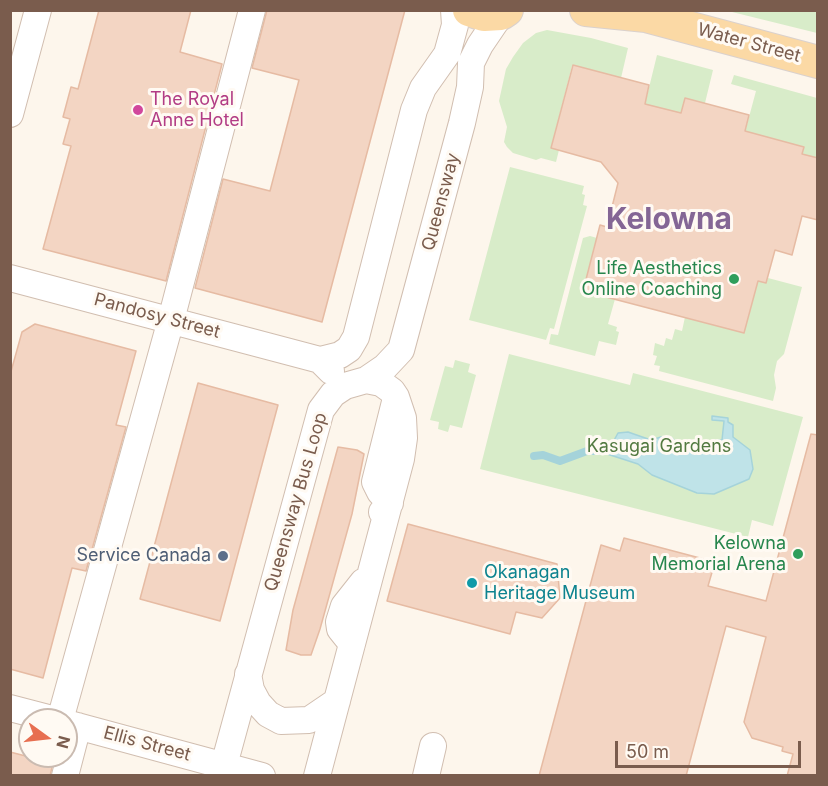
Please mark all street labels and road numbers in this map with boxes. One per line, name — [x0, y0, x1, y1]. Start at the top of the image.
street label: Water Street — [695, 19, 803, 67]
street label: Queensway — [418, 151, 464, 253]
street label: Pandosy Street — [92, 289, 222, 343]
street label: Queensway Bus Loop — [260, 410, 332, 594]
street label: Ellis Street — [101, 722, 193, 766]

